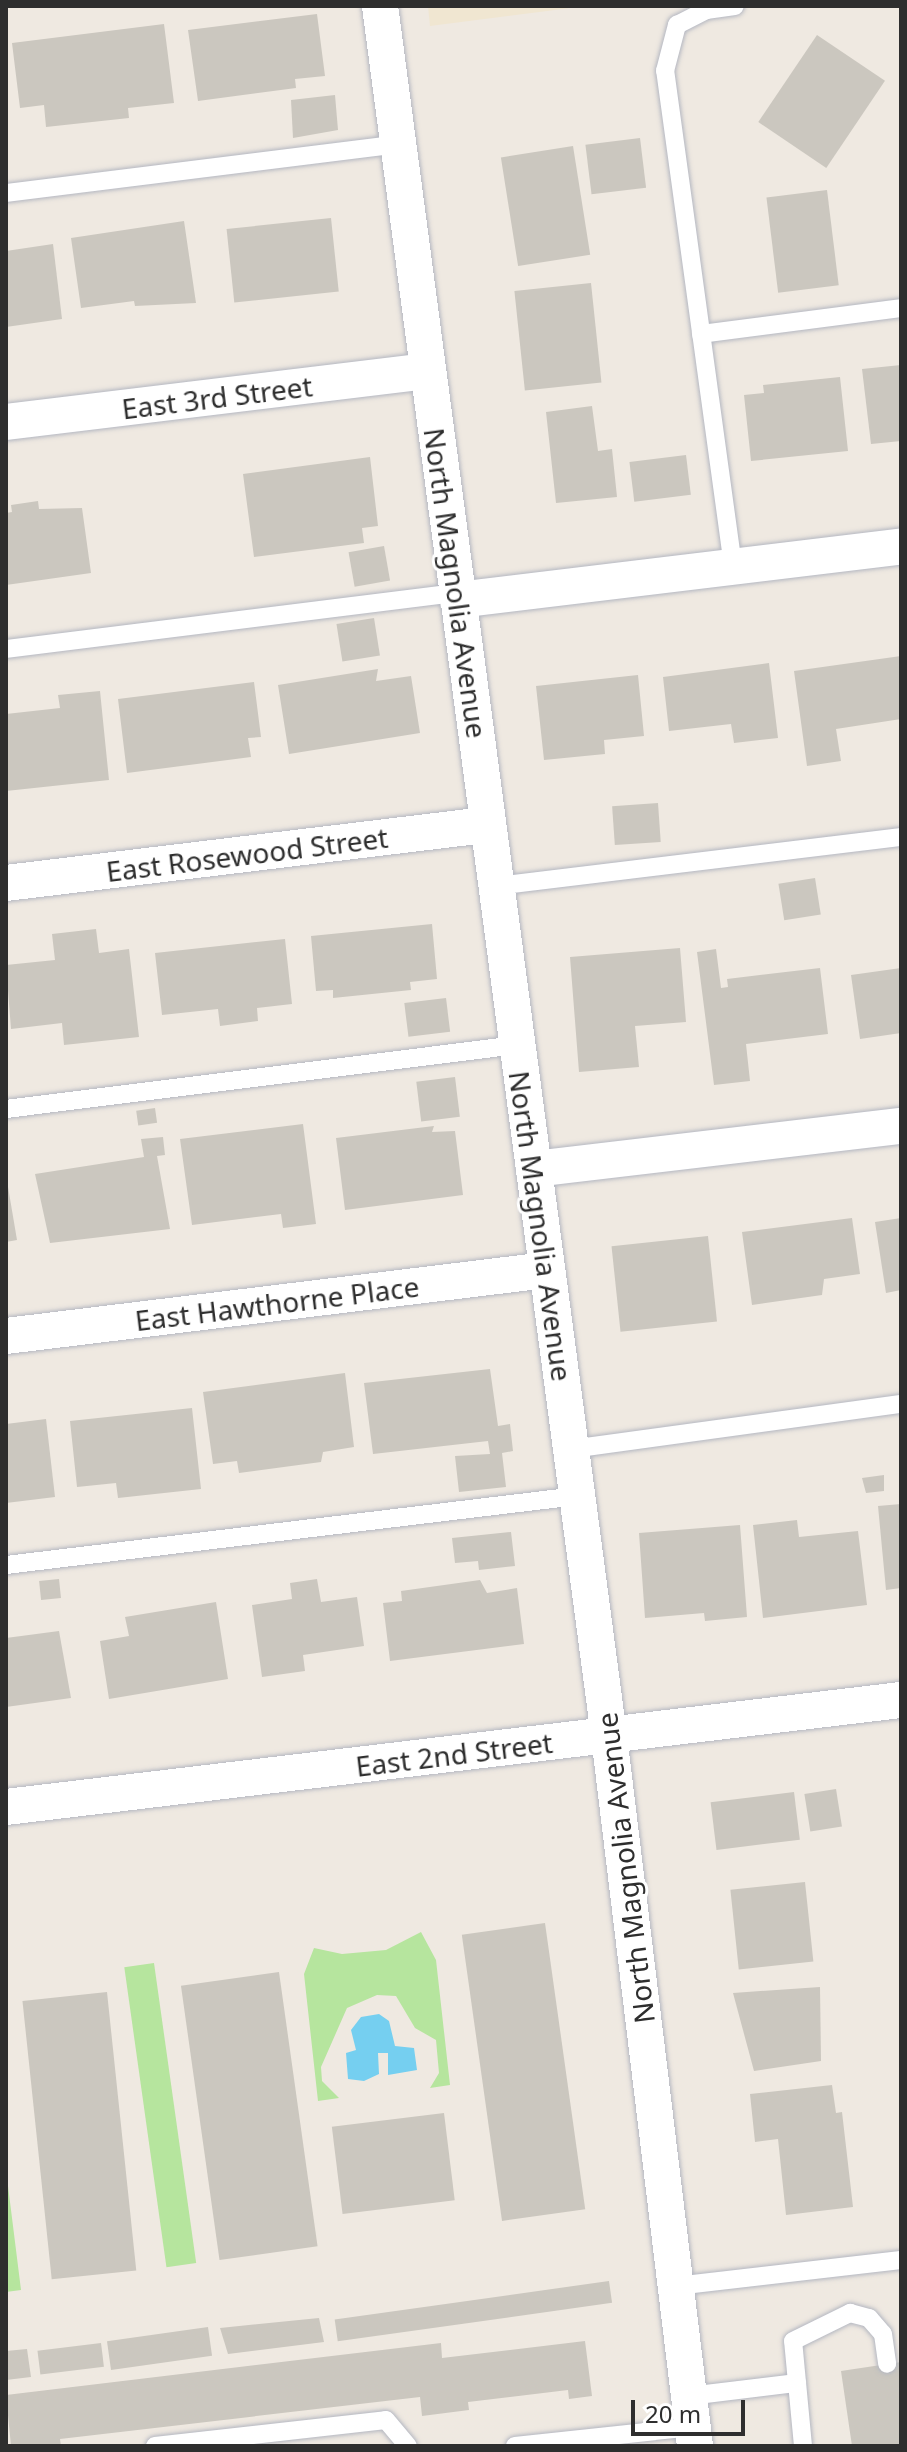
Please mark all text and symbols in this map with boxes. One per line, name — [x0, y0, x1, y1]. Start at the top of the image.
street label: East 3rd Street — [120, 369, 314, 425]
street label: North Magnolia Avenue — [418, 426, 494, 740]
street label: East Rosewood Street — [104, 820, 390, 888]
street label: North Magnolia Avenue — [503, 1069, 579, 1383]
street label: East Hawthorne Place — [133, 1269, 421, 1337]
street label: North Magnolia Avenue — [589, 1711, 661, 2025]
street label: East 2nd Street — [354, 1725, 554, 1783]
scale bar — [635, 2384, 749, 2434]
text: 20 m — [645, 2397, 701, 2430]

